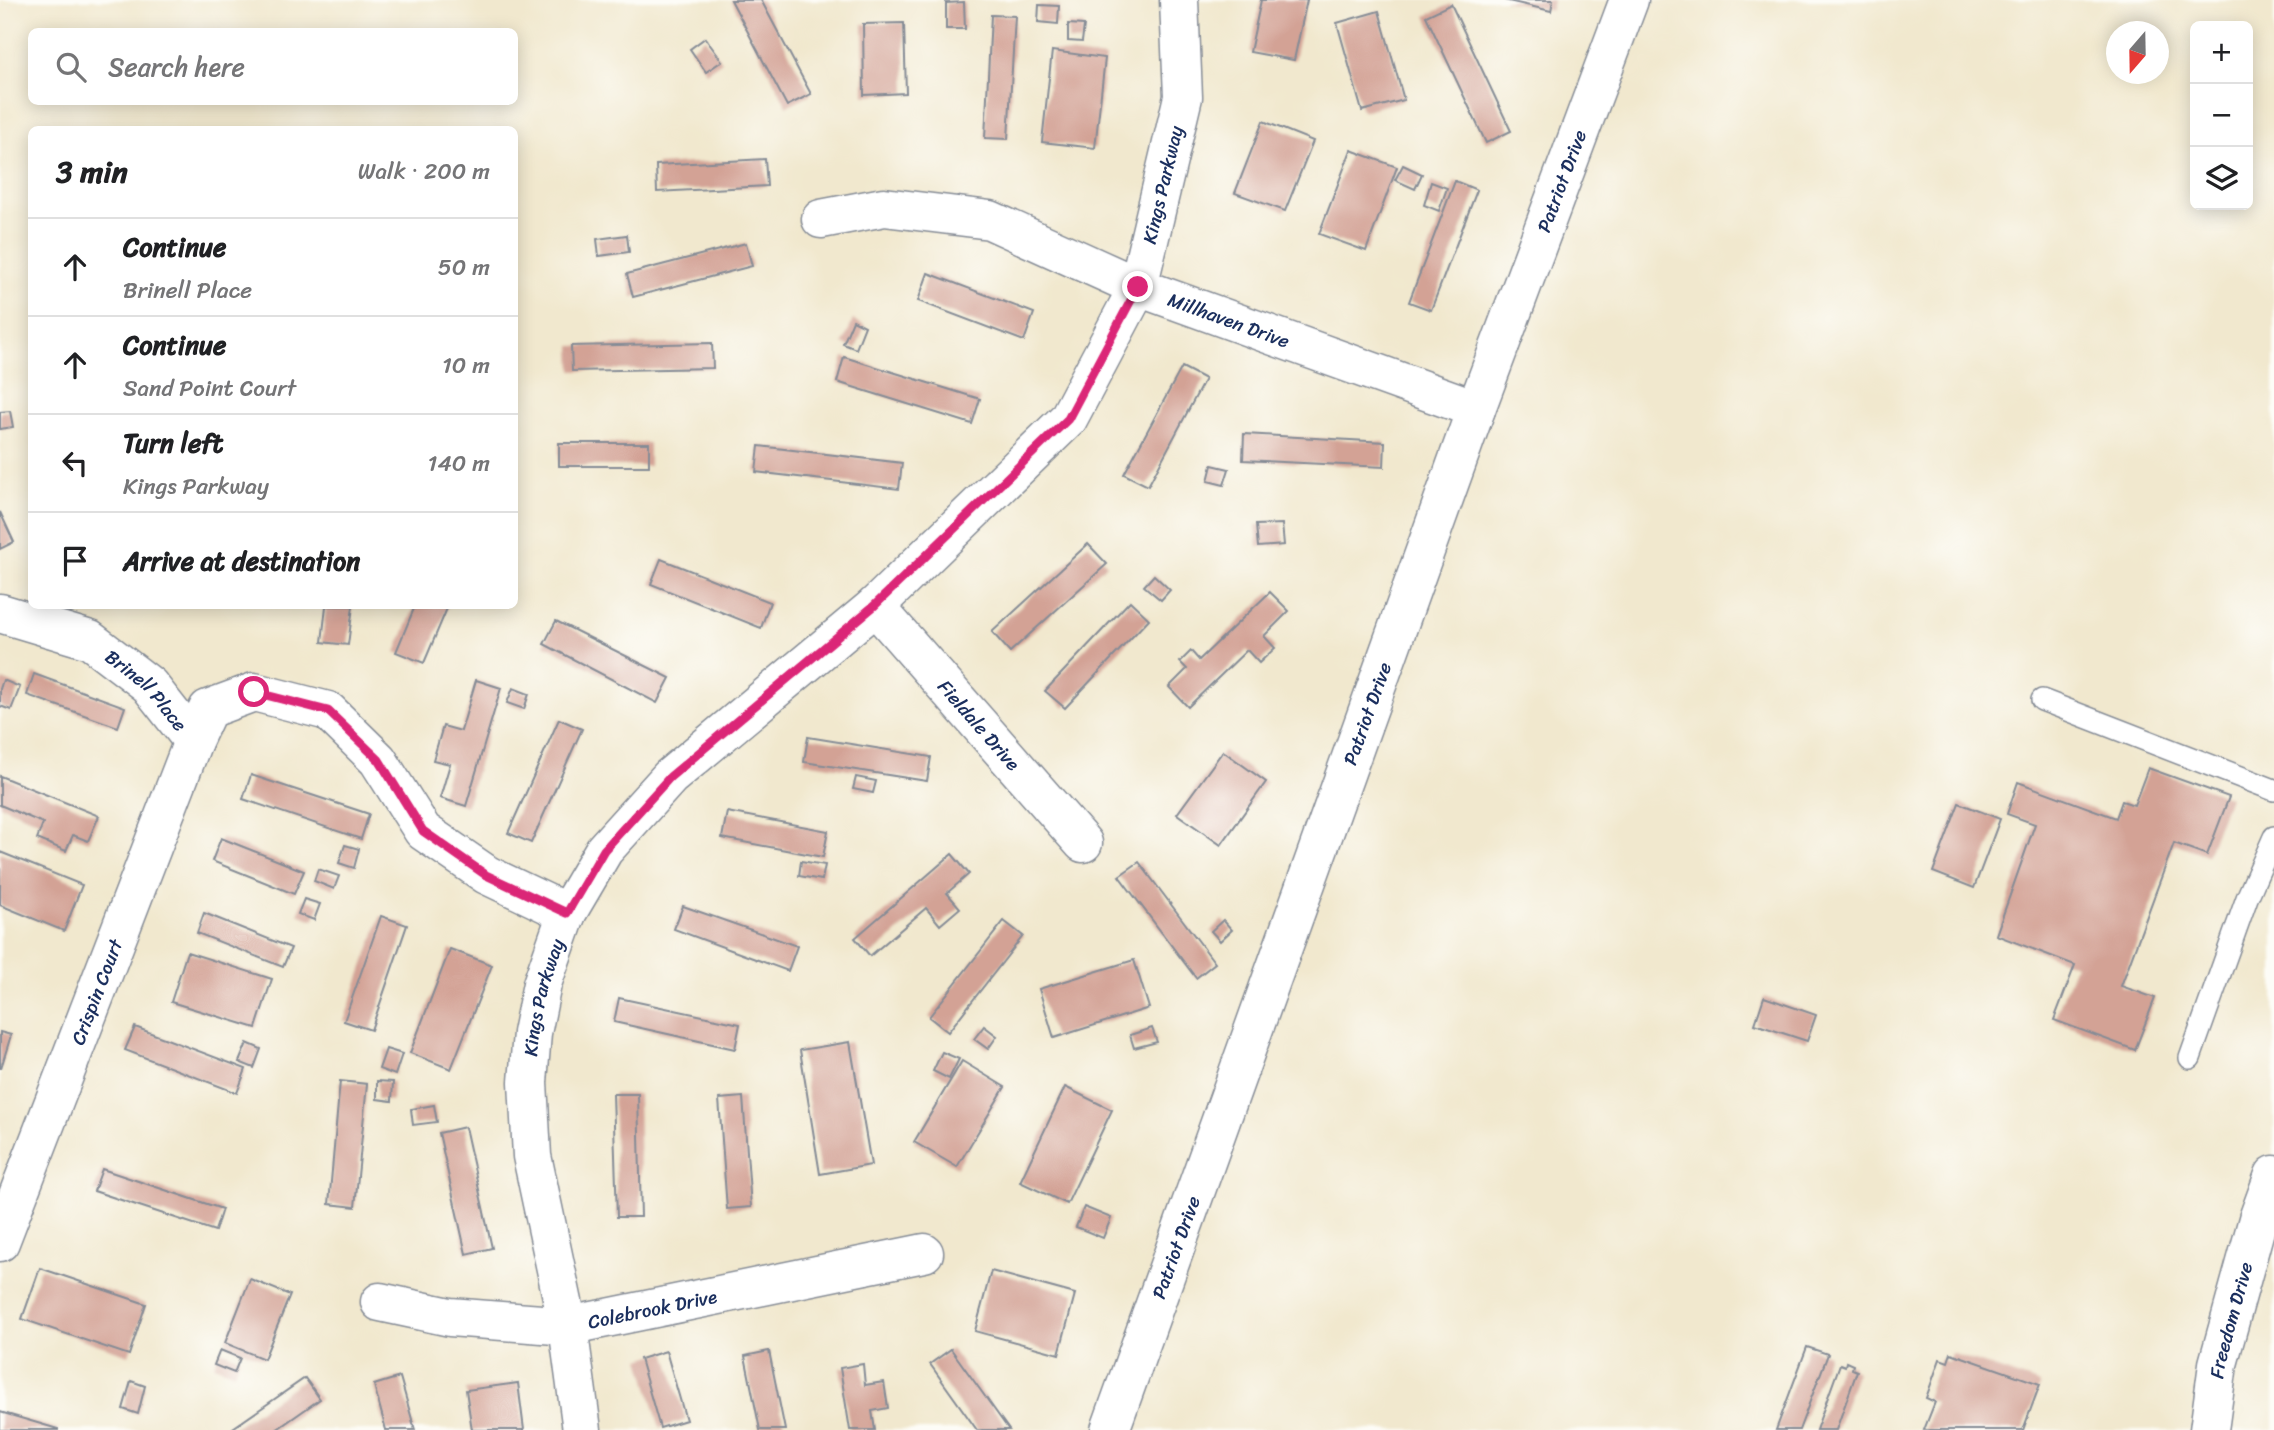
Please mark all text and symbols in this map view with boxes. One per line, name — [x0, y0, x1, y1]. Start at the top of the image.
north arrow — [2106, 21, 2169, 84]
map controls — [2190, 21, 2253, 210]
button: + — [2190, 21, 2253, 84]
search box — [28, 28, 518, 105]
text: Search here — [108, 44, 245, 90]
icon: search — [52, 48, 90, 86]
button: − — [2190, 84, 2253, 147]
street label: Kings Parkway — [1133, 122, 1193, 247]
street label: Patriot Drive — [1527, 125, 1596, 237]
text: 3 min — [56, 145, 128, 199]
button: layers — [2190, 147, 2253, 210]
text: Walk · 200 m — [358, 151, 490, 192]
text: Continue — [123, 224, 226, 270]
text: 50 m — [438, 247, 490, 288]
icon: ahead — [56, 248, 94, 286]
text: Brinell Place — [123, 270, 252, 311]
route end — [1122, 271, 1153, 302]
street label: Millhaven Drive — [1163, 283, 1294, 357]
text: Continue — [123, 322, 226, 368]
text: 10 m — [442, 345, 490, 386]
icon: ahead — [56, 346, 94, 384]
text: Sand Point Court — [123, 368, 296, 409]
text: Turn left — [123, 420, 223, 466]
text: 140 m — [428, 443, 490, 484]
icon: left — [56, 444, 94, 482]
text: Kings Parkway — [123, 466, 269, 507]
text: Arrive at destination — [123, 538, 360, 584]
icon: arrive — [56, 542, 94, 580]
street label: Brinell Place — [98, 641, 196, 739]
street label: Patriot Drive — [1334, 657, 1401, 770]
street label: Fieldale Drive — [929, 672, 1029, 778]
route start — [238, 676, 269, 707]
street label: Crispin Court — [61, 933, 133, 1050]
street label: Kings Parkway — [514, 934, 574, 1058]
street label: Patriot Drive — [1142, 1191, 1210, 1304]
street label: Freedom Drive — [2200, 1258, 2262, 1381]
street label: Colebrook Drive — [585, 1280, 720, 1339]

